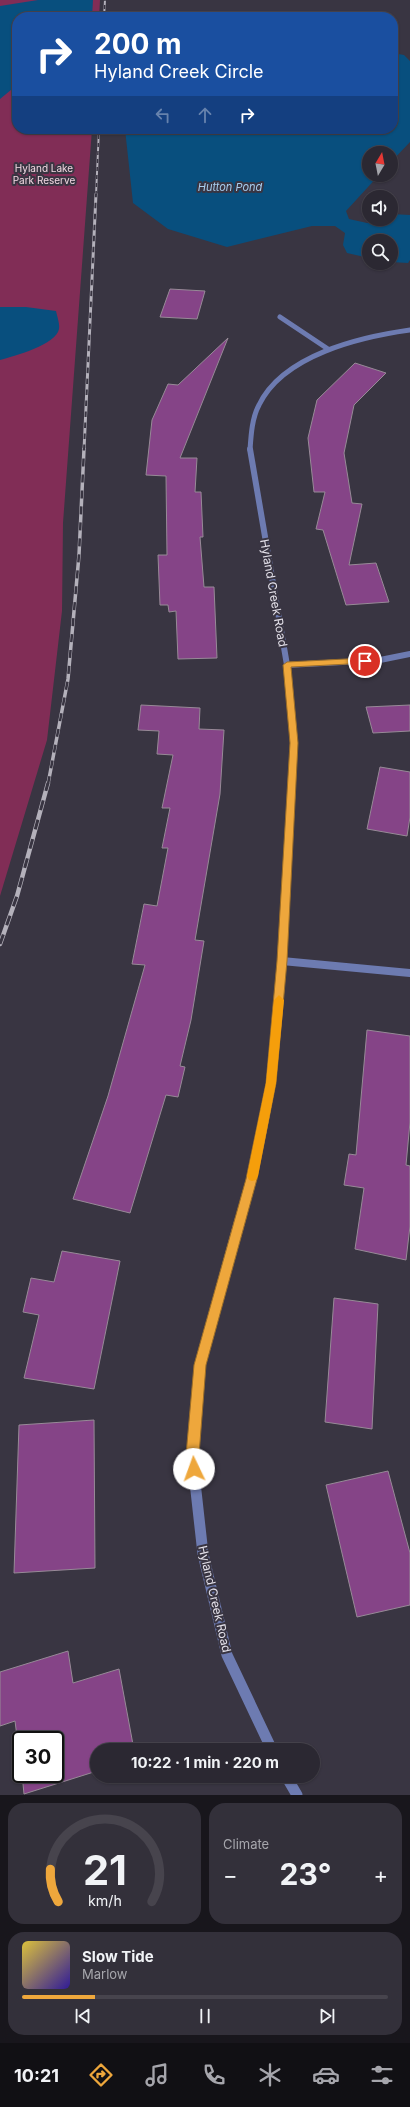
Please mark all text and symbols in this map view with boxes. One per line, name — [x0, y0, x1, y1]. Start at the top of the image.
text: 200 m — [94, 27, 182, 61]
icon: right — [28, 28, 80, 80]
text: Hyland Creek Circle — [94, 61, 264, 82]
icon: left — [152, 104, 174, 126]
icon: ahead — [194, 104, 216, 126]
icon: right — [236, 104, 258, 126]
north arrow — [362, 146, 398, 182]
map controls — [362, 146, 398, 270]
park label: Hyland Lake Park Reserve — [13, 162, 75, 186]
water label: Hutton Pond — [198, 180, 263, 194]
button: sound — [362, 190, 398, 226]
button: search — [362, 234, 398, 270]
street label: Hyland Creek Road — [257, 538, 291, 648]
pin — [348, 644, 382, 678]
icon: arrive — [354, 650, 376, 672]
position arrow — [173, 1448, 215, 1490]
street label: Hyland Creek Road — [195, 1544, 235, 1654]
speed limit sign: 30 — [12, 1731, 64, 1783]
text: 10:22 · 1 min · 220 m — [131, 1753, 279, 1772]
text: Climate — [223, 1836, 269, 1852]
text: 21 — [82, 1844, 127, 1894]
text: 23° — [280, 1856, 331, 1892]
text: − — [223, 1862, 238, 1888]
text: + — [373, 1862, 388, 1888]
text: km/h — [88, 1891, 121, 1908]
text: Slow Tide — [82, 1947, 154, 1966]
text: Marlow — [82, 1966, 128, 1982]
icon: previous — [72, 2005, 94, 2027]
icon: pause — [194, 2005, 216, 2027]
icon: next — [316, 2005, 338, 2027]
icon: directions — [87, 2061, 115, 2089]
icon: music — [143, 2061, 171, 2089]
icon: phone — [200, 2061, 228, 2089]
icon: climate — [256, 2061, 284, 2089]
icon: car — [312, 2061, 340, 2089]
icon: filters — [368, 2061, 396, 2089]
text: 10:21 — [14, 2065, 59, 2086]

